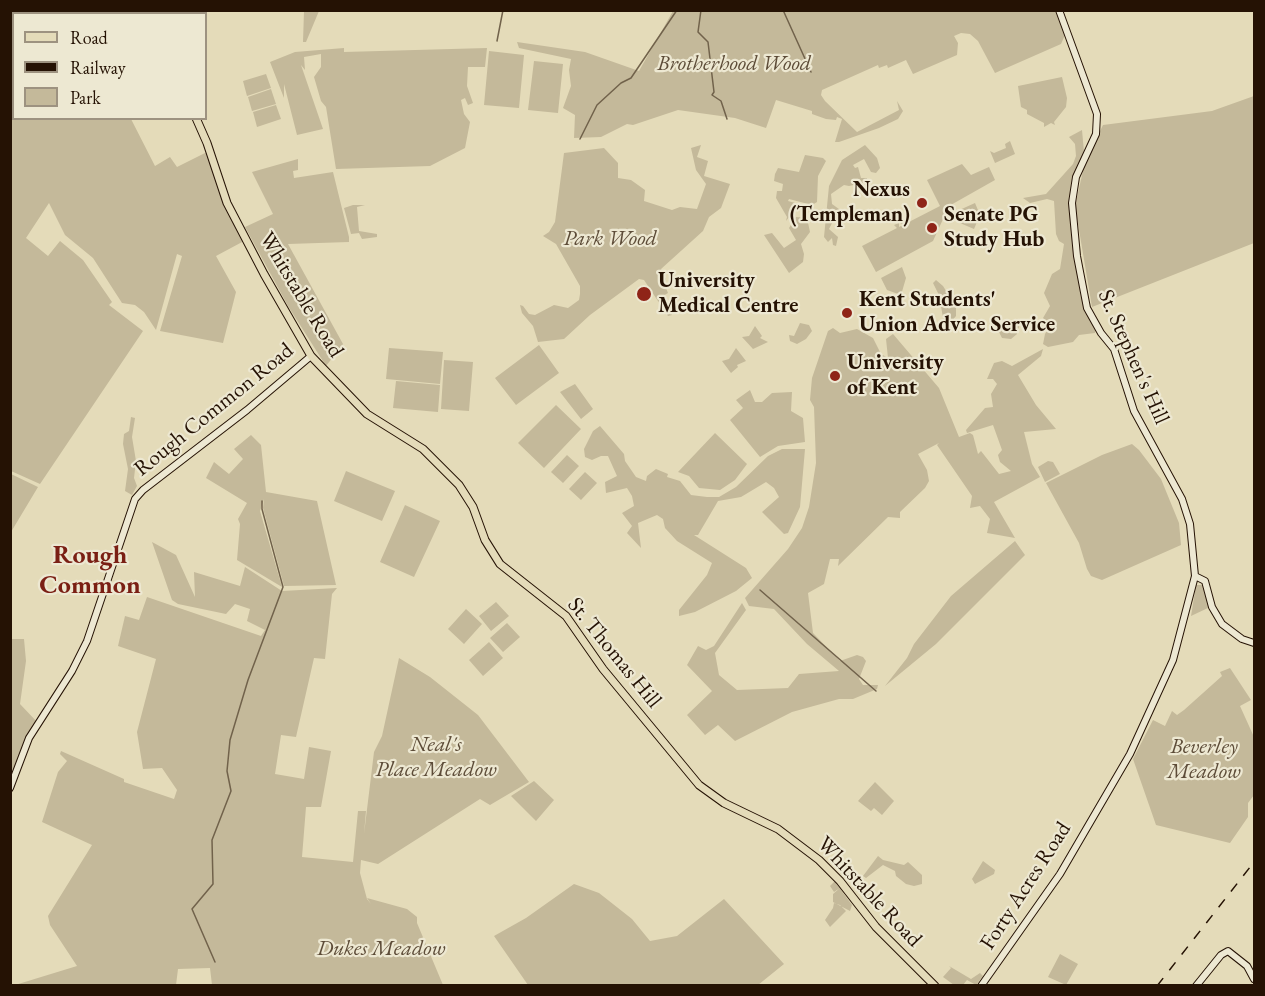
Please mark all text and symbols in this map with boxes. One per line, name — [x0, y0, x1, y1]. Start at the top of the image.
legend — [12, 12, 207, 120]
text: Road — [70, 26, 108, 49]
park label: Brotherhood Wood — [657, 51, 811, 77]
text: Railway — [70, 56, 126, 79]
text: Park — [70, 86, 101, 109]
place label: Nexus (Templeman) — [790, 177, 910, 228]
marker: Nexus (Templeman) — [915, 196, 929, 210]
place label: Senate PG Study Hub — [944, 202, 1044, 254]
marker: Senate PG Study Hub — [925, 221, 939, 235]
park label: Park Wood — [563, 226, 657, 252]
street label: Whitstable Road — [253, 227, 349, 363]
place label: University Medical Centre — [658, 268, 798, 320]
marker: University Medical Centre — [635, 285, 653, 303]
street label: St. Stephen's Hill — [1092, 286, 1174, 428]
place label: Kent Students' Union Advice Service — [859, 287, 1055, 338]
marker: Kent Students' Union Advice Service — [840, 306, 854, 320]
street label: Rough Common Road — [129, 338, 299, 482]
place label: University of Kent — [847, 350, 944, 402]
marker: University of Kent — [828, 369, 842, 383]
district label: Rough Common — [39, 540, 141, 602]
street label: St. Thomas Hill — [561, 592, 667, 714]
park label: Neal's Place Meadow — [375, 732, 497, 784]
park label: Beverley Meadow — [1167, 734, 1241, 786]
street label: Forty Acres Road — [975, 817, 1077, 955]
street label: Whitstable Road — [811, 831, 927, 953]
park label: Dukes Meadow — [317, 936, 445, 962]

